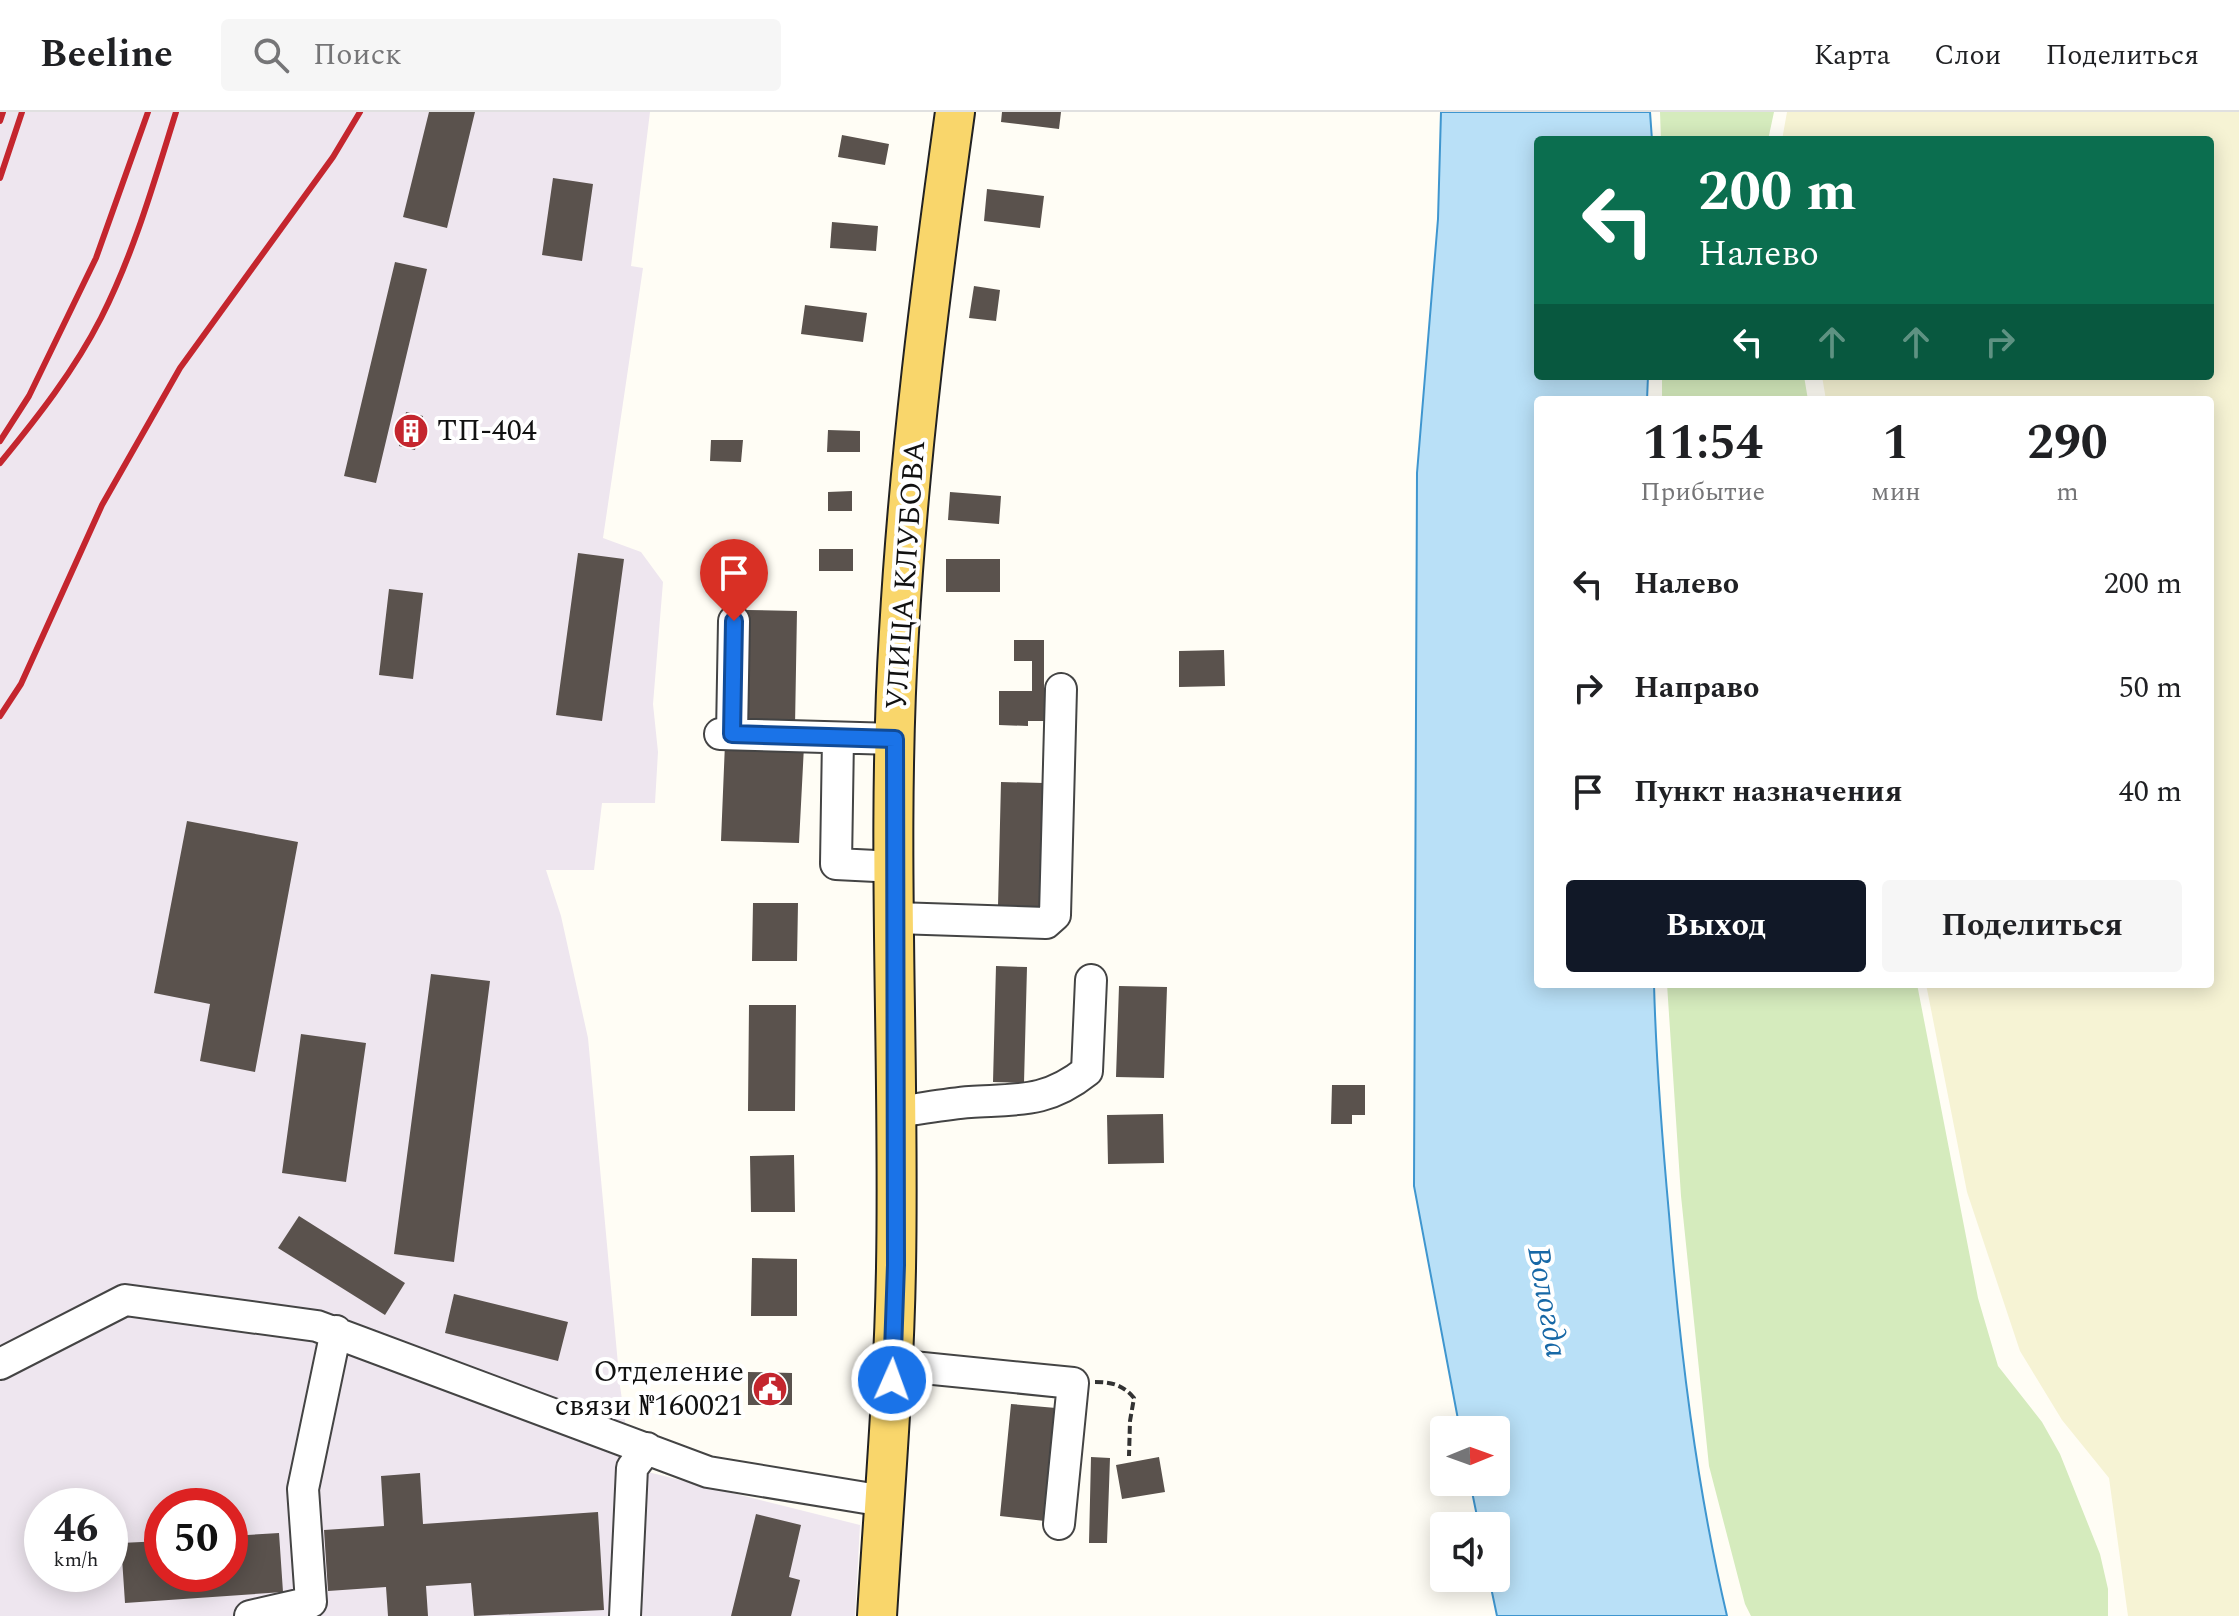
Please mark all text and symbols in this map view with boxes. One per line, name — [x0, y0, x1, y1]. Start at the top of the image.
search box — [221, 19, 781, 91]
text: Beeline — [40, 26, 173, 84]
text: Поиск — [313, 32, 402, 78]
icon: search — [249, 33, 293, 77]
text: Карта — [1814, 34, 1890, 77]
text: Слои — [1934, 34, 2001, 77]
text: Поделиться — [2045, 34, 2199, 77]
text: 200 m — [1698, 150, 1857, 235]
icon: left — [1566, 168, 1670, 272]
text: Налево — [1698, 227, 1819, 282]
icon: left — [1726, 320, 1770, 364]
icon: ahead — [1810, 320, 1854, 364]
icon: ahead — [1894, 320, 1938, 364]
icon: right — [1978, 320, 2022, 364]
text: 11:54 — [1642, 407, 1763, 480]
text: 1 — [1883, 407, 1910, 480]
text: 290 — [2027, 407, 2108, 480]
place label: ТП-404 — [437, 408, 537, 454]
building icon: ТП-404 — [392, 412, 430, 450]
street label: УЛИЦА КЛУБОВА — [874, 438, 938, 712]
text: Прибытие — [1640, 472, 1765, 512]
text: мин — [1871, 472, 1921, 512]
text: m — [2056, 472, 2079, 512]
pin — [700, 539, 768, 621]
icon: arrive — [712, 551, 756, 595]
text: Налево — [1634, 561, 1739, 607]
text: 200 m — [2104, 561, 2182, 607]
icon: left — [1566, 562, 1610, 606]
text: Направо — [1634, 665, 1759, 711]
text: 50 m — [2119, 665, 2182, 711]
icon: right — [1566, 666, 1610, 710]
text: Пункт назначения — [1634, 769, 1902, 815]
text: 40 m — [2119, 769, 2182, 815]
icon: arrive — [1566, 770, 1610, 814]
button: Выход — [1566, 880, 1866, 972]
button: Поделиться — [1882, 880, 2182, 972]
water label: Вологда — [1513, 1242, 1581, 1362]
position arrow — [850, 1338, 934, 1422]
place label: Отделение связи №160021 — [555, 1349, 744, 1429]
public building icon: Отделение связи №160021 — [751, 1370, 789, 1408]
north arrow — [1430, 1416, 1510, 1496]
map controls — [1430, 1416, 1510, 1592]
speed limit sign: 50 — [144, 1488, 248, 1592]
text: 46 — [54, 1499, 98, 1560]
button: sound — [1430, 1512, 1510, 1592]
text: km/h — [54, 1545, 99, 1575]

